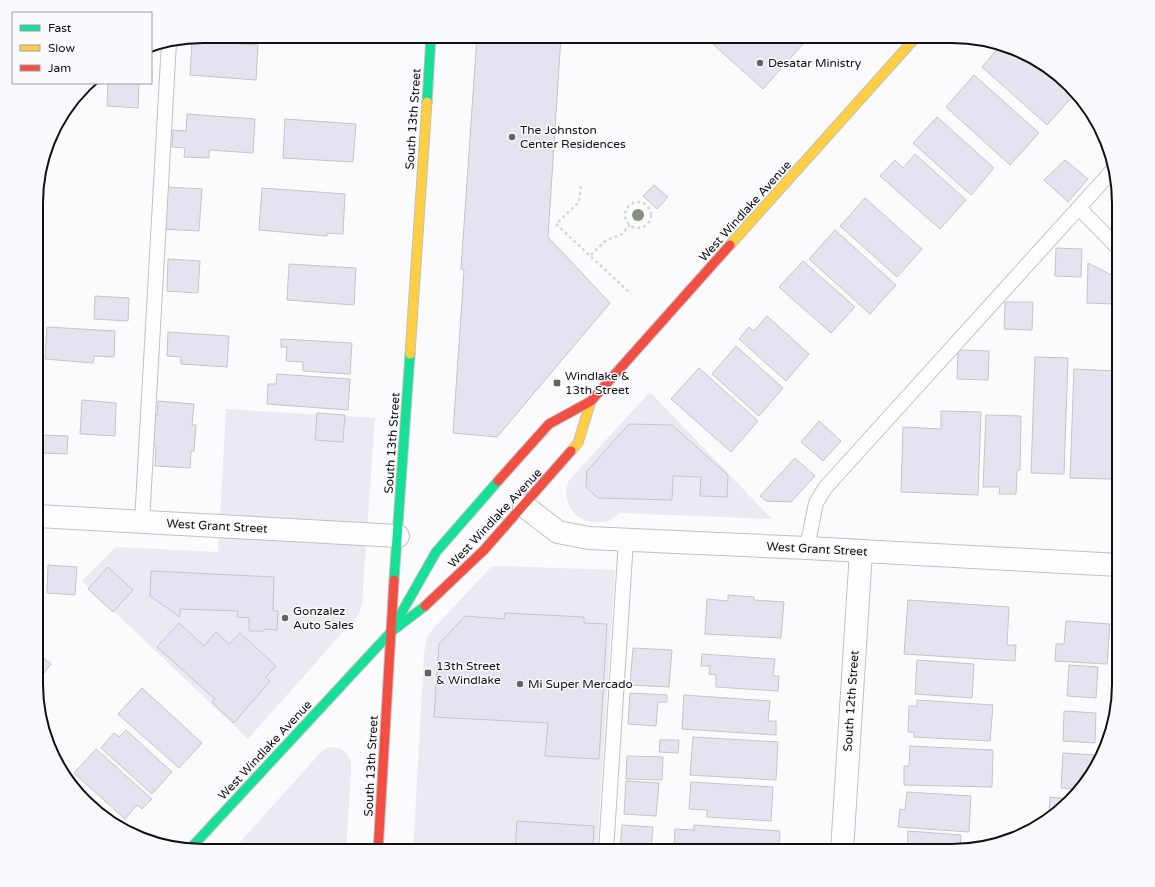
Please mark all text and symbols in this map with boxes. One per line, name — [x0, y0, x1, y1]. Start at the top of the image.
legend — [12, 12, 152, 84]
text: Fast — [48, 21, 72, 35]
text: Slow — [48, 41, 75, 55]
place label: Desatar Ministry — [768, 56, 862, 70]
marker: Desatar Ministry — [755, 58, 765, 68]
text: Jam — [48, 61, 71, 75]
street label: South 13th Street — [402, 68, 424, 170]
place label: The Johnston Center Residences — [520, 123, 626, 151]
marker: The Johnston Center Residences — [507, 132, 517, 142]
street label: West Windlake Avenue — [696, 158, 794, 264]
place label: Windlake & 13th Street — [565, 369, 630, 397]
marker: Windlake & 13th Street — [552, 378, 562, 388]
street label: South 13th Street — [381, 392, 403, 494]
street label: West Windlake Avenue — [445, 465, 545, 571]
street label: West Grant Street — [166, 516, 268, 536]
street label: West Grant Street — [766, 539, 868, 559]
place label: Gonzalez Auto Sales — [293, 604, 354, 632]
marker: Gonzalez Auto Sales — [280, 613, 290, 623]
street label: South 12th Street — [840, 650, 862, 752]
place label: 13th Street & Windlake — [436, 659, 501, 687]
marker: 13th Street & Windlake — [423, 668, 433, 678]
place label: Mi Super Mercado — [528, 677, 633, 691]
marker: Mi Super Mercado — [515, 679, 525, 689]
street label: West Windlake Avenue — [215, 697, 315, 803]
street label: South 13th Street — [361, 715, 381, 817]

